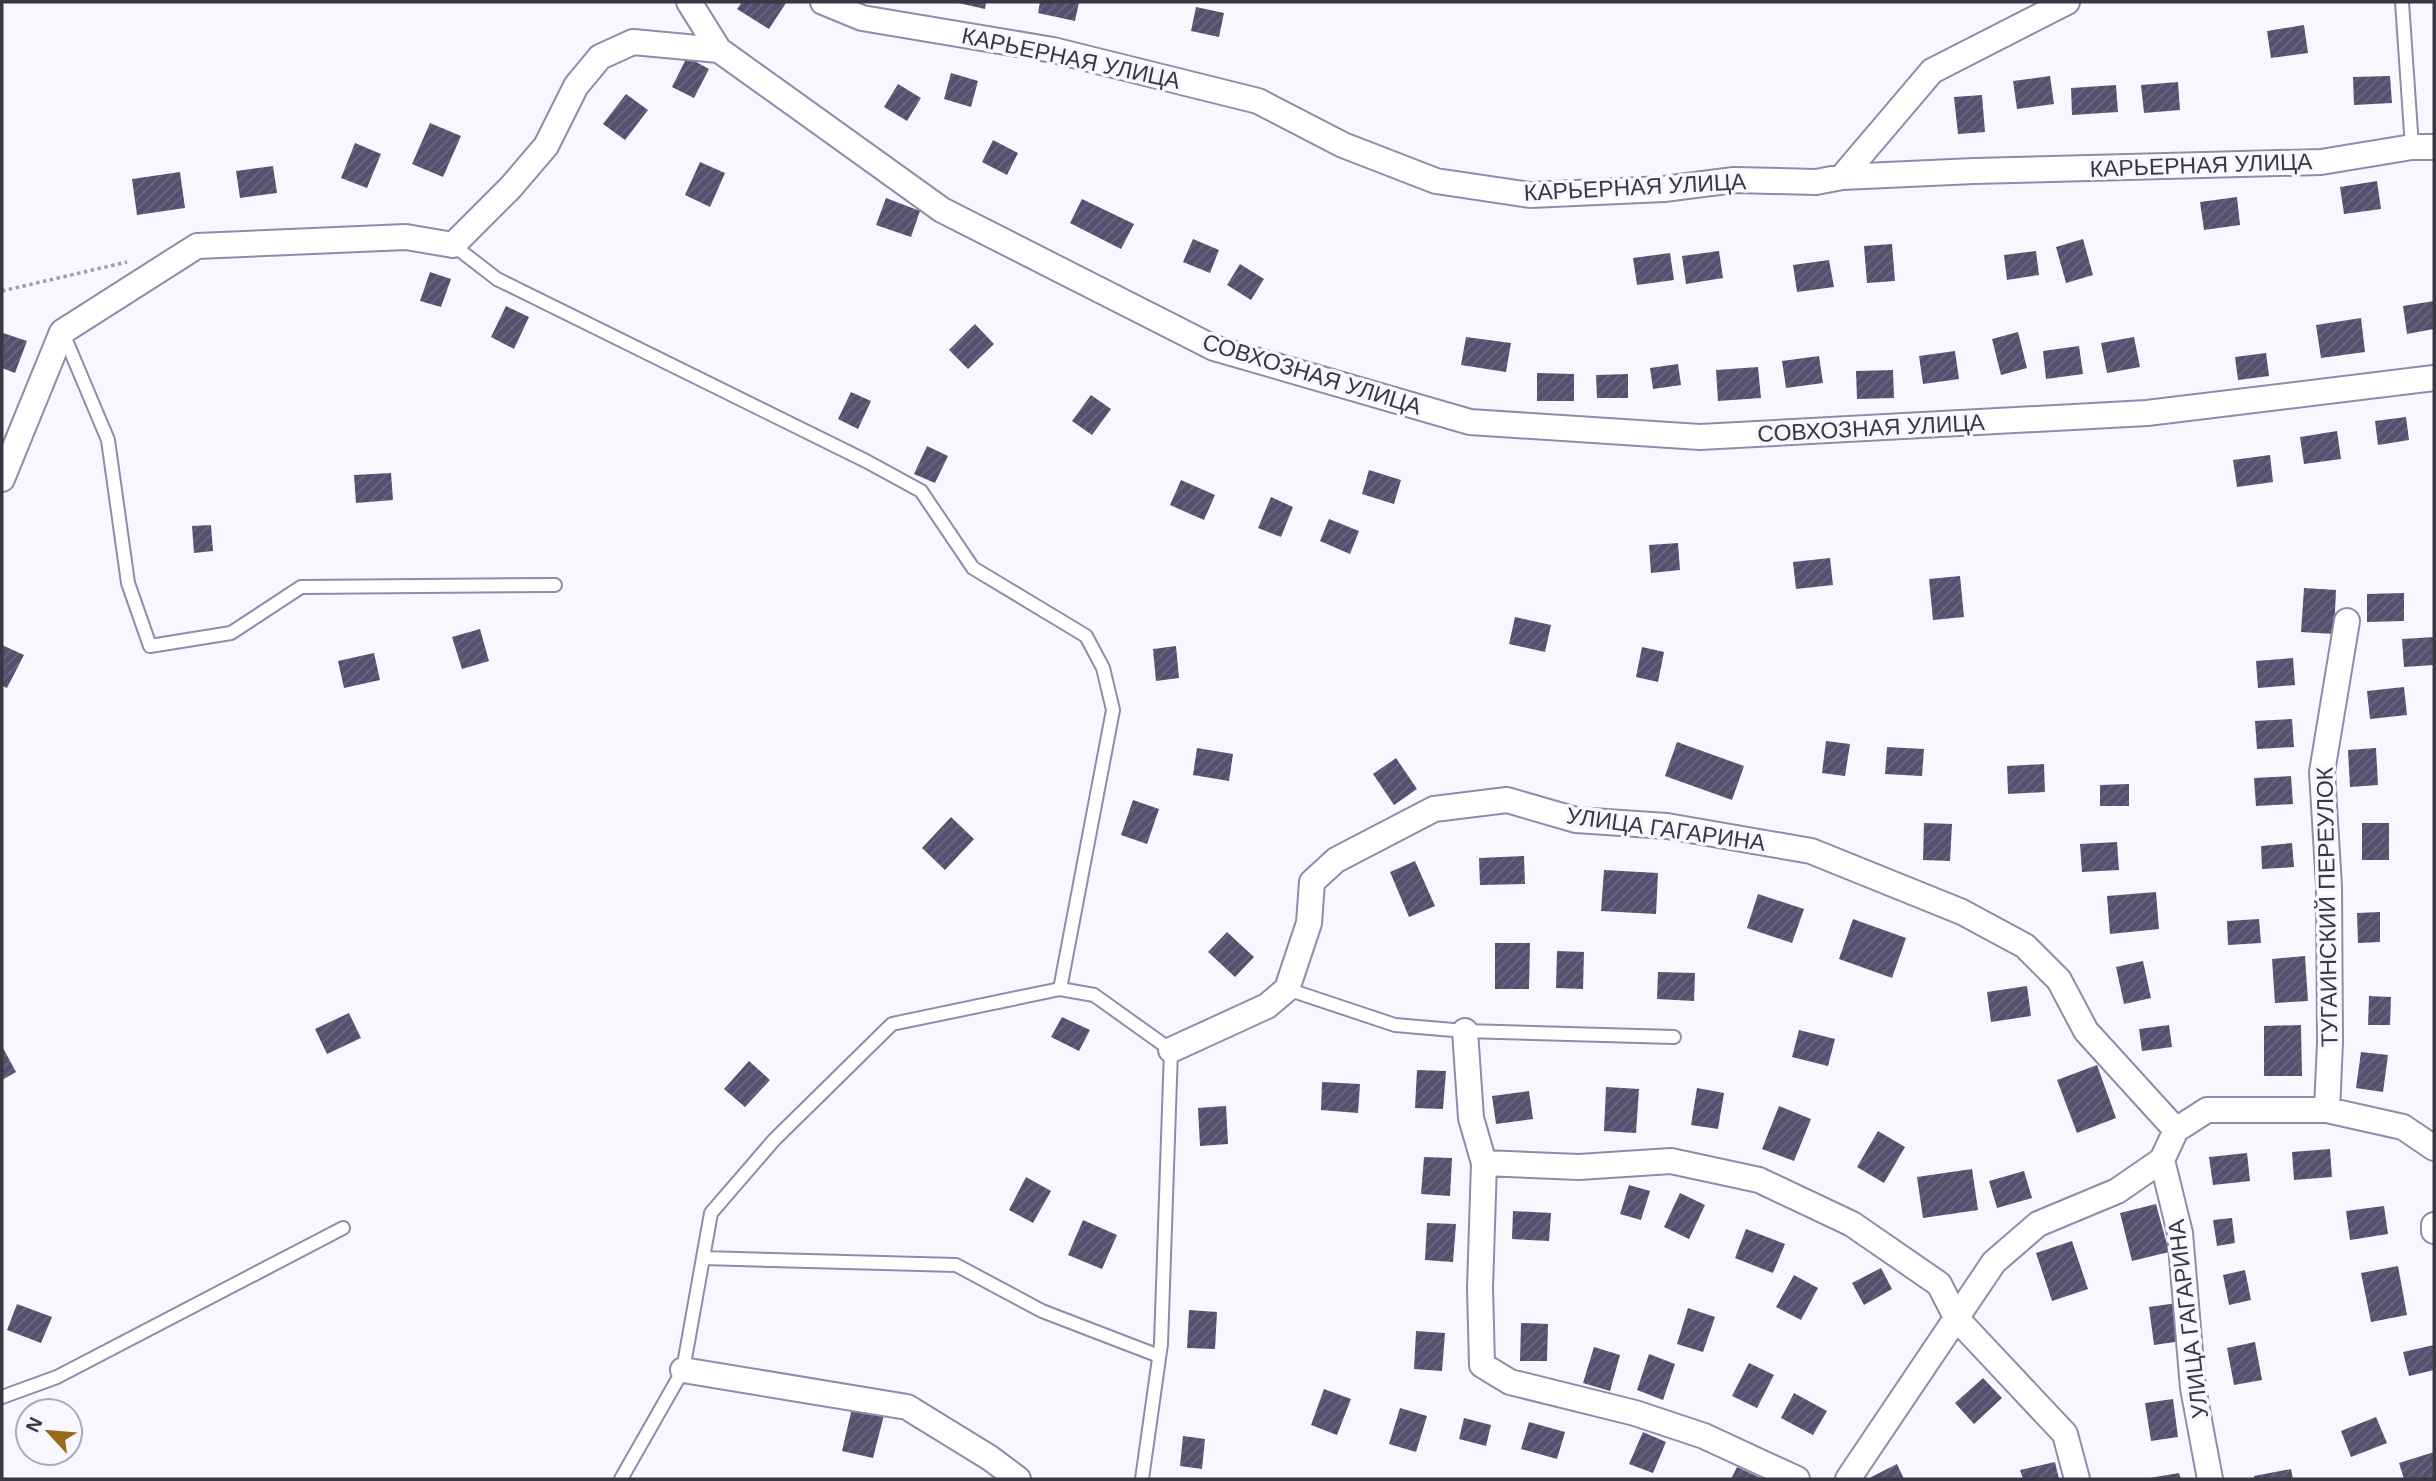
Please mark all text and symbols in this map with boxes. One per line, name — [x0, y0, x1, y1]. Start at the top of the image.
street label: КАРЬЕРНАЯ УЛИЦА — [959, 22, 1183, 94]
street label: КАРЬЕРНАЯ УЛИЦА — [2089, 148, 2313, 182]
street label: КАРЬЕРНАЯ УЛИЦА — [1523, 168, 1747, 206]
street label: СОВХОЗНАЯ УЛИЦА — [1199, 328, 1425, 420]
street label: СОВХОЗНАЯ УЛИЦА — [1757, 409, 1986, 447]
street label: ТУГАИНСКИЙ ПЕРЕУЛОК — [2311, 766, 2342, 1047]
street label: УЛИЦА ГАГАРИНА — [1565, 802, 1768, 856]
street label: УЛИЦА ГАГАРИНА — [2163, 1217, 2213, 1420]
north arrow — [14, 1397, 84, 1467]
text: N — [22, 1414, 47, 1436]

